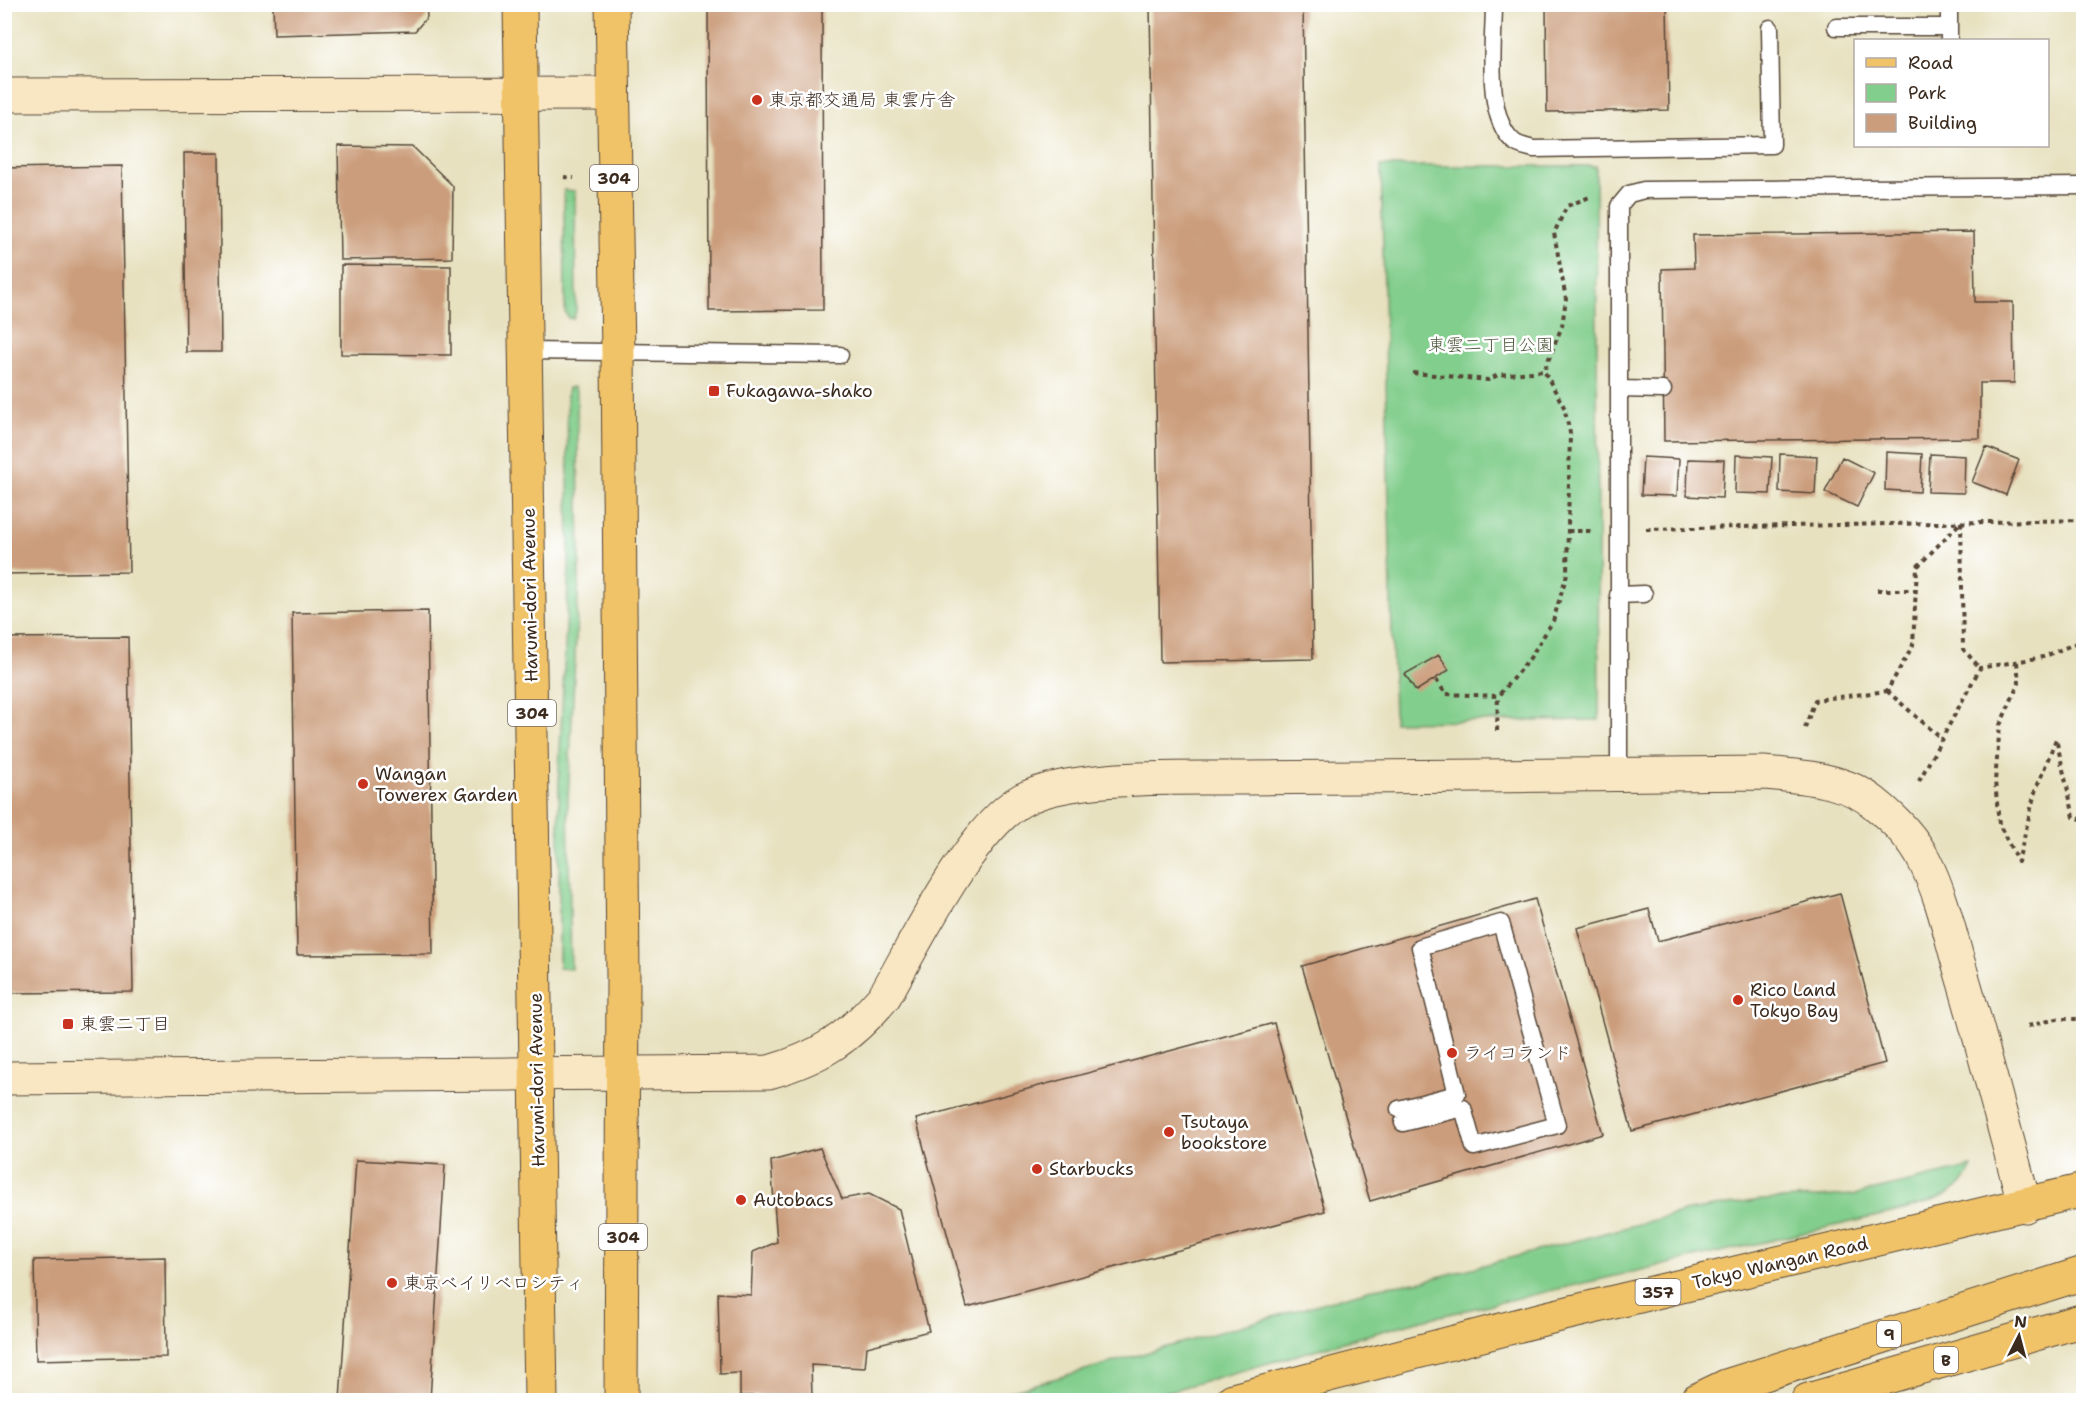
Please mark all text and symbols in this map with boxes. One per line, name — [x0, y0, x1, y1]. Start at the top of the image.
legend — [1854, 39, 2049, 147]
text: Road — [1908, 51, 1953, 75]
text: Park — [1908, 81, 1947, 105]
place label: 東京都交通局 東雲庁舎 — [769, 88, 955, 112]
marker: 東京都交通局 東雲庁舎 — [750, 93, 764, 107]
text: Building — [1908, 111, 1977, 135]
road number: 304 — [590, 165, 638, 191]
park label: 東雲二丁目公園 — [1428, 333, 1554, 357]
place label: Fukagawa-shako — [726, 379, 873, 403]
marker: Fukagawa-shako — [707, 384, 721, 398]
street label: Harumi-dori Avenue — [516, 508, 544, 682]
road number: 304 — [508, 700, 556, 726]
place label: Wangan Towerex Garden — [375, 762, 518, 807]
marker: Wangan Towerex Garden — [356, 777, 370, 791]
place label: Rico Land Tokyo Bay — [1750, 978, 1839, 1023]
street label: Harumi-dori Avenue — [523, 993, 551, 1167]
marker: Rico Land Tokyo Bay — [1731, 993, 1745, 1007]
place label: 東雲二丁目 — [80, 1012, 170, 1036]
marker: 東雲二丁目 — [61, 1017, 75, 1031]
place label: ライコランド — [1464, 1041, 1571, 1065]
marker: ライコランド — [1445, 1046, 1459, 1060]
place label: Tsutaya bookstore — [1181, 1110, 1268, 1155]
marker: Tsutaya bookstore — [1162, 1125, 1176, 1139]
place label: Starbucks — [1049, 1157, 1134, 1181]
marker: Starbucks — [1030, 1162, 1044, 1176]
place label: Autobacs — [753, 1188, 834, 1212]
marker: Autobacs — [734, 1193, 748, 1207]
road number: 304 — [599, 1224, 647, 1250]
street label: Tokyo Wangan Road — [1690, 1231, 1870, 1295]
place label: 東京ベイリベロシティ — [404, 1271, 584, 1295]
marker: 東京ベイリベロシティ — [385, 1276, 399, 1290]
road number: 357 — [1636, 1279, 1680, 1305]
north arrow — [1989, 1306, 2049, 1366]
text: N — [2013, 1310, 2028, 1333]
road number: 9 — [1877, 1321, 1901, 1347]
road number: B — [1934, 1347, 1958, 1373]

